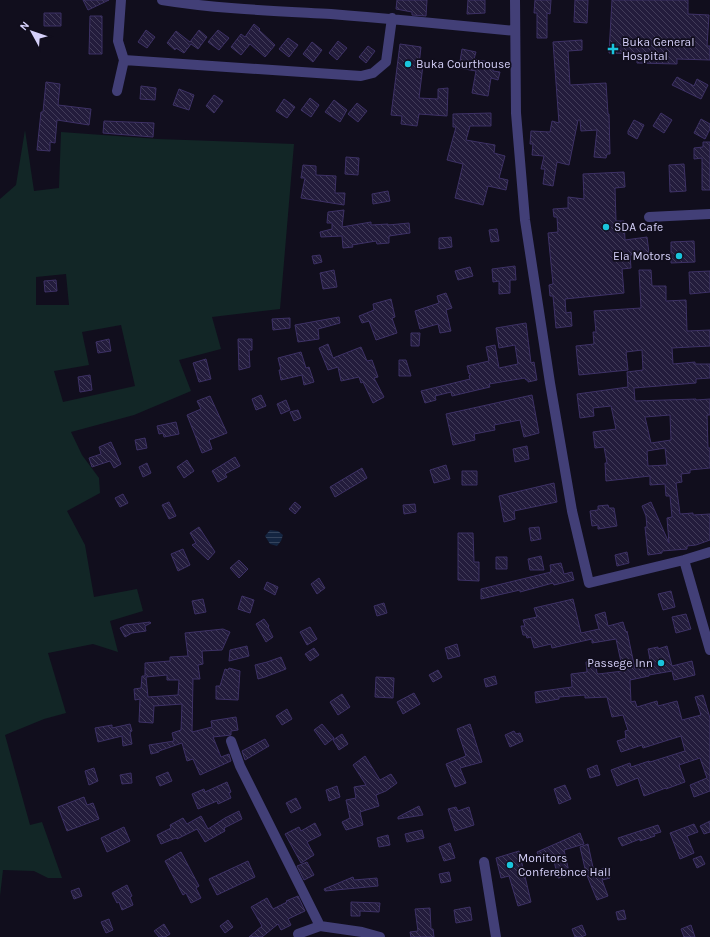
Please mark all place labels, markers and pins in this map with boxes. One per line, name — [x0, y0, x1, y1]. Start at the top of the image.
place label: Buka General Hospital — [622, 35, 695, 63]
marker: Buka General Hospital — [607, 43, 619, 55]
place label: Buka Courthouse — [416, 57, 511, 71]
marker: Buka Courthouse — [403, 59, 413, 69]
place label: SDA Cafe — [614, 220, 663, 234]
marker: SDA Cafe — [601, 222, 611, 232]
place label: Ela Motors — [613, 249, 671, 263]
marker: Ela Motors — [674, 251, 684, 261]
place label: Passege Inn — [587, 656, 653, 670]
marker: Passege Inn — [656, 658, 666, 668]
place label: Monitors Conferebnce Hall — [518, 851, 611, 879]
marker: Monitors Conferebnce Hall — [505, 860, 515, 870]

